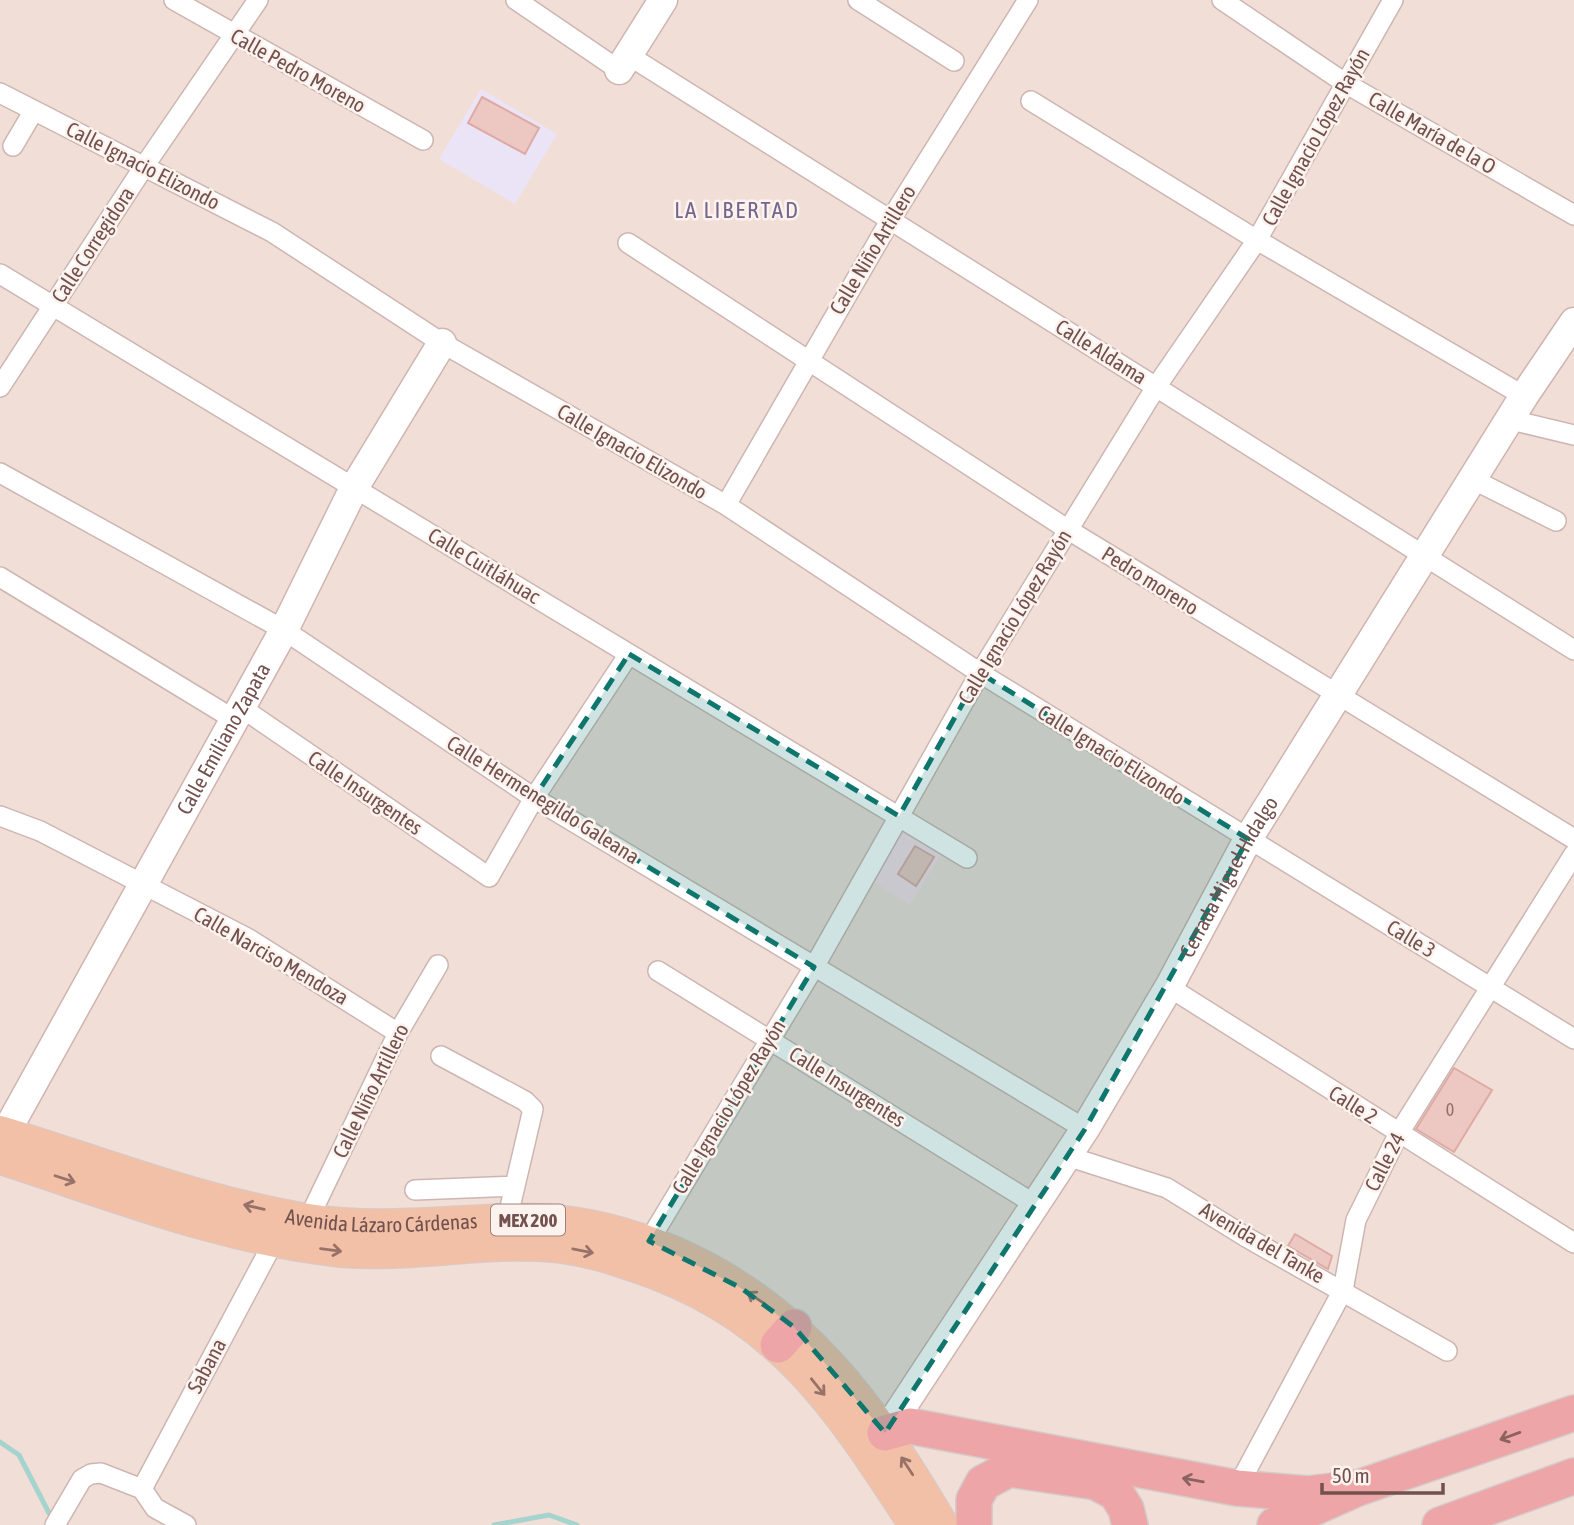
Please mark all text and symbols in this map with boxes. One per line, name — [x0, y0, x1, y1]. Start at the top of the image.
street label: Calle Pedro Moreno — [227, 23, 370, 117]
street label: Calle Ignacio López Rayón — [1256, 44, 1374, 229]
street label: Calle María de la O — [1365, 86, 1500, 178]
street label: Calle Ignacio Elizondo — [63, 116, 224, 214]
street label: Calle Niño Artillero — [824, 181, 920, 318]
street label: Calle Corregidora — [46, 182, 138, 307]
district label: LA LIBERTAD — [674, 197, 800, 223]
street label: Calle Aldama — [1052, 314, 1151, 389]
street label: Calle Ignacio Elizondo — [553, 399, 712, 504]
street label: Calle Cuitláhuac — [424, 522, 545, 608]
street label: Calle Ignacio López Rayón — [953, 525, 1076, 708]
street label: Pedro moreno — [1098, 541, 1203, 619]
street label: Calle Emiliano Zapata — [171, 658, 274, 818]
street label: Calle Ignacio Elizondo — [1034, 699, 1189, 809]
street label: Calle Hermenegildo Galeana — [443, 730, 644, 868]
street label: Calle Insurgentes — [304, 745, 427, 839]
street label: Cerrada Miguel Hidalgo — [1174, 792, 1282, 961]
street label: Calle Narciso Mendoza — [190, 901, 353, 1009]
street label: Calle 3 — [1383, 914, 1440, 962]
street label: Calle Ignacio López Rayón — [667, 1015, 790, 1198]
street label: Calle Niño Artillero — [327, 1020, 413, 1162]
street label: Calle Insurgentes — [785, 1041, 910, 1131]
street label: Calle 2 — [1325, 1080, 1382, 1128]
house number: 0 — [1446, 1099, 1454, 1120]
street label: Calle 24 — [1359, 1128, 1409, 1195]
one-way arrow — [54, 1173, 76, 1186]
street label: Avenida del Tanke — [1196, 1197, 1329, 1287]
one-way arrow — [243, 1200, 266, 1214]
street label: Avenida Lázaro Cárdenas — [283, 1203, 478, 1236]
road number: MEX 200 — [491, 1204, 565, 1236]
one-way arrow — [320, 1243, 342, 1256]
one-way arrow — [571, 1245, 594, 1259]
one-way arrow — [747, 1291, 766, 1305]
street label: Sabana — [182, 1334, 230, 1397]
one-way arrow — [810, 1377, 825, 1395]
one-way arrow — [1499, 1431, 1521, 1443]
scale bar — [1322, 1452, 1443, 1496]
one-way arrow — [899, 1457, 913, 1477]
text: 50 m — [1332, 1463, 1370, 1487]
one-way arrow — [1182, 1473, 1205, 1486]

